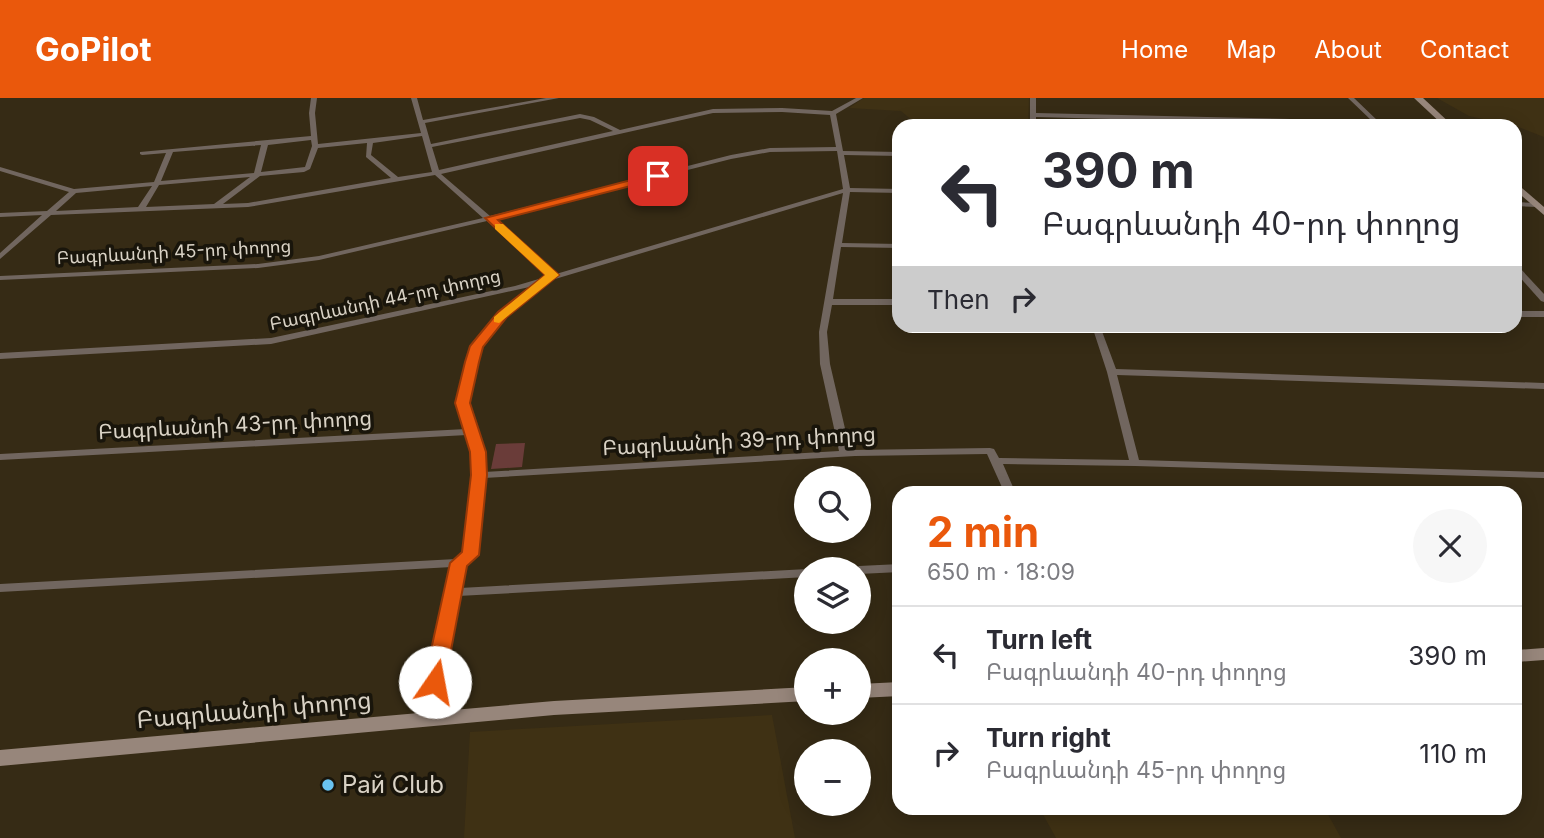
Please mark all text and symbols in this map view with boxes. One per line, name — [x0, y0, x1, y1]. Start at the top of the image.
text: GoPilot — [35, 29, 152, 69]
text: Home — [1121, 35, 1188, 64]
text: Map — [1226, 35, 1276, 64]
text: About — [1314, 35, 1382, 64]
text: Contact — [1420, 35, 1509, 64]
text: 390 m — [1042, 141, 1195, 200]
pin — [628, 146, 688, 206]
icon: left — [927, 147, 1018, 238]
icon: arrive — [639, 157, 677, 195]
text: Բագրևանդի 40-րդ փողոց — [1042, 204, 1460, 243]
street label: Բագրևանդի 45-րդ փողոց — [56, 235, 292, 268]
street label: Բագրևանդի 44-րդ փողոց — [267, 265, 502, 334]
icon: right — [1004, 280, 1042, 318]
text: Then — [927, 284, 990, 315]
street label: Բագրևանդի 43-րդ փողոց — [97, 405, 373, 444]
street label: Բագրևանդի 39-րդ փողոց — [602, 421, 876, 460]
map controls — [794, 466, 871, 816]
button: search — [794, 466, 871, 543]
text: 2 min — [927, 506, 1039, 557]
button: close — [1413, 509, 1487, 583]
button: layers — [794, 557, 871, 634]
text: 650 m · 18:09 — [927, 558, 1075, 586]
text: Turn left — [986, 624, 1092, 655]
icon: left — [927, 636, 965, 674]
text: 390 m — [1408, 640, 1487, 671]
position arrow — [398, 645, 472, 719]
button: + — [794, 648, 871, 725]
text: Բագրևանդի 40-րդ փողոց — [986, 658, 1287, 686]
street label: Բագրևանդի փողոց — [135, 685, 373, 734]
text: Turn right — [986, 722, 1111, 753]
icon: right — [927, 734, 965, 772]
text: 110 m — [1419, 738, 1487, 769]
button: − — [794, 739, 871, 816]
text: Բագրևանդի 45-րդ փողոց — [986, 756, 1286, 784]
place label: Рай Club — [342, 770, 444, 799]
marker: Рай Club — [320, 777, 336, 793]

